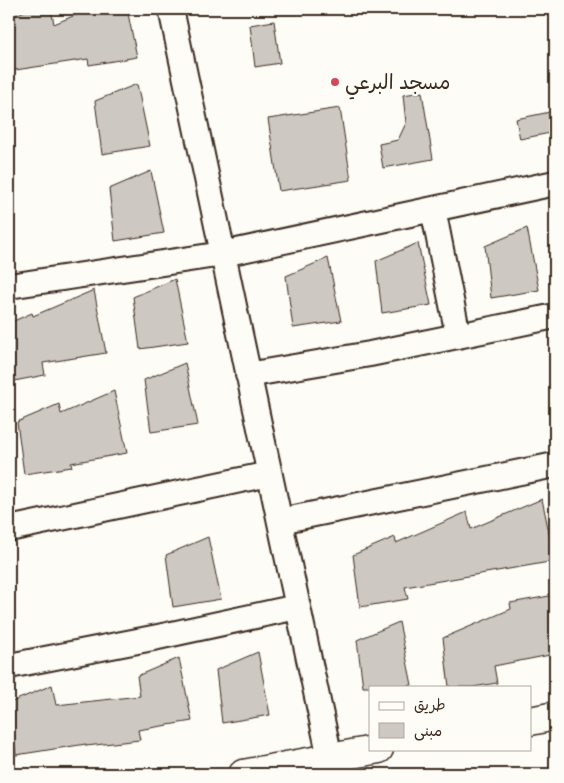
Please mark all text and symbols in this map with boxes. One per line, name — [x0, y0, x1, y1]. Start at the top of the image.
place label: مسجد البرعي — [345, 70, 450, 100]
marker: مسجد البرعي — [329, 76, 341, 88]
legend — [369, 686, 532, 750]
text: طريق — [414, 696, 446, 716]
text: مبنى — [414, 722, 442, 742]

